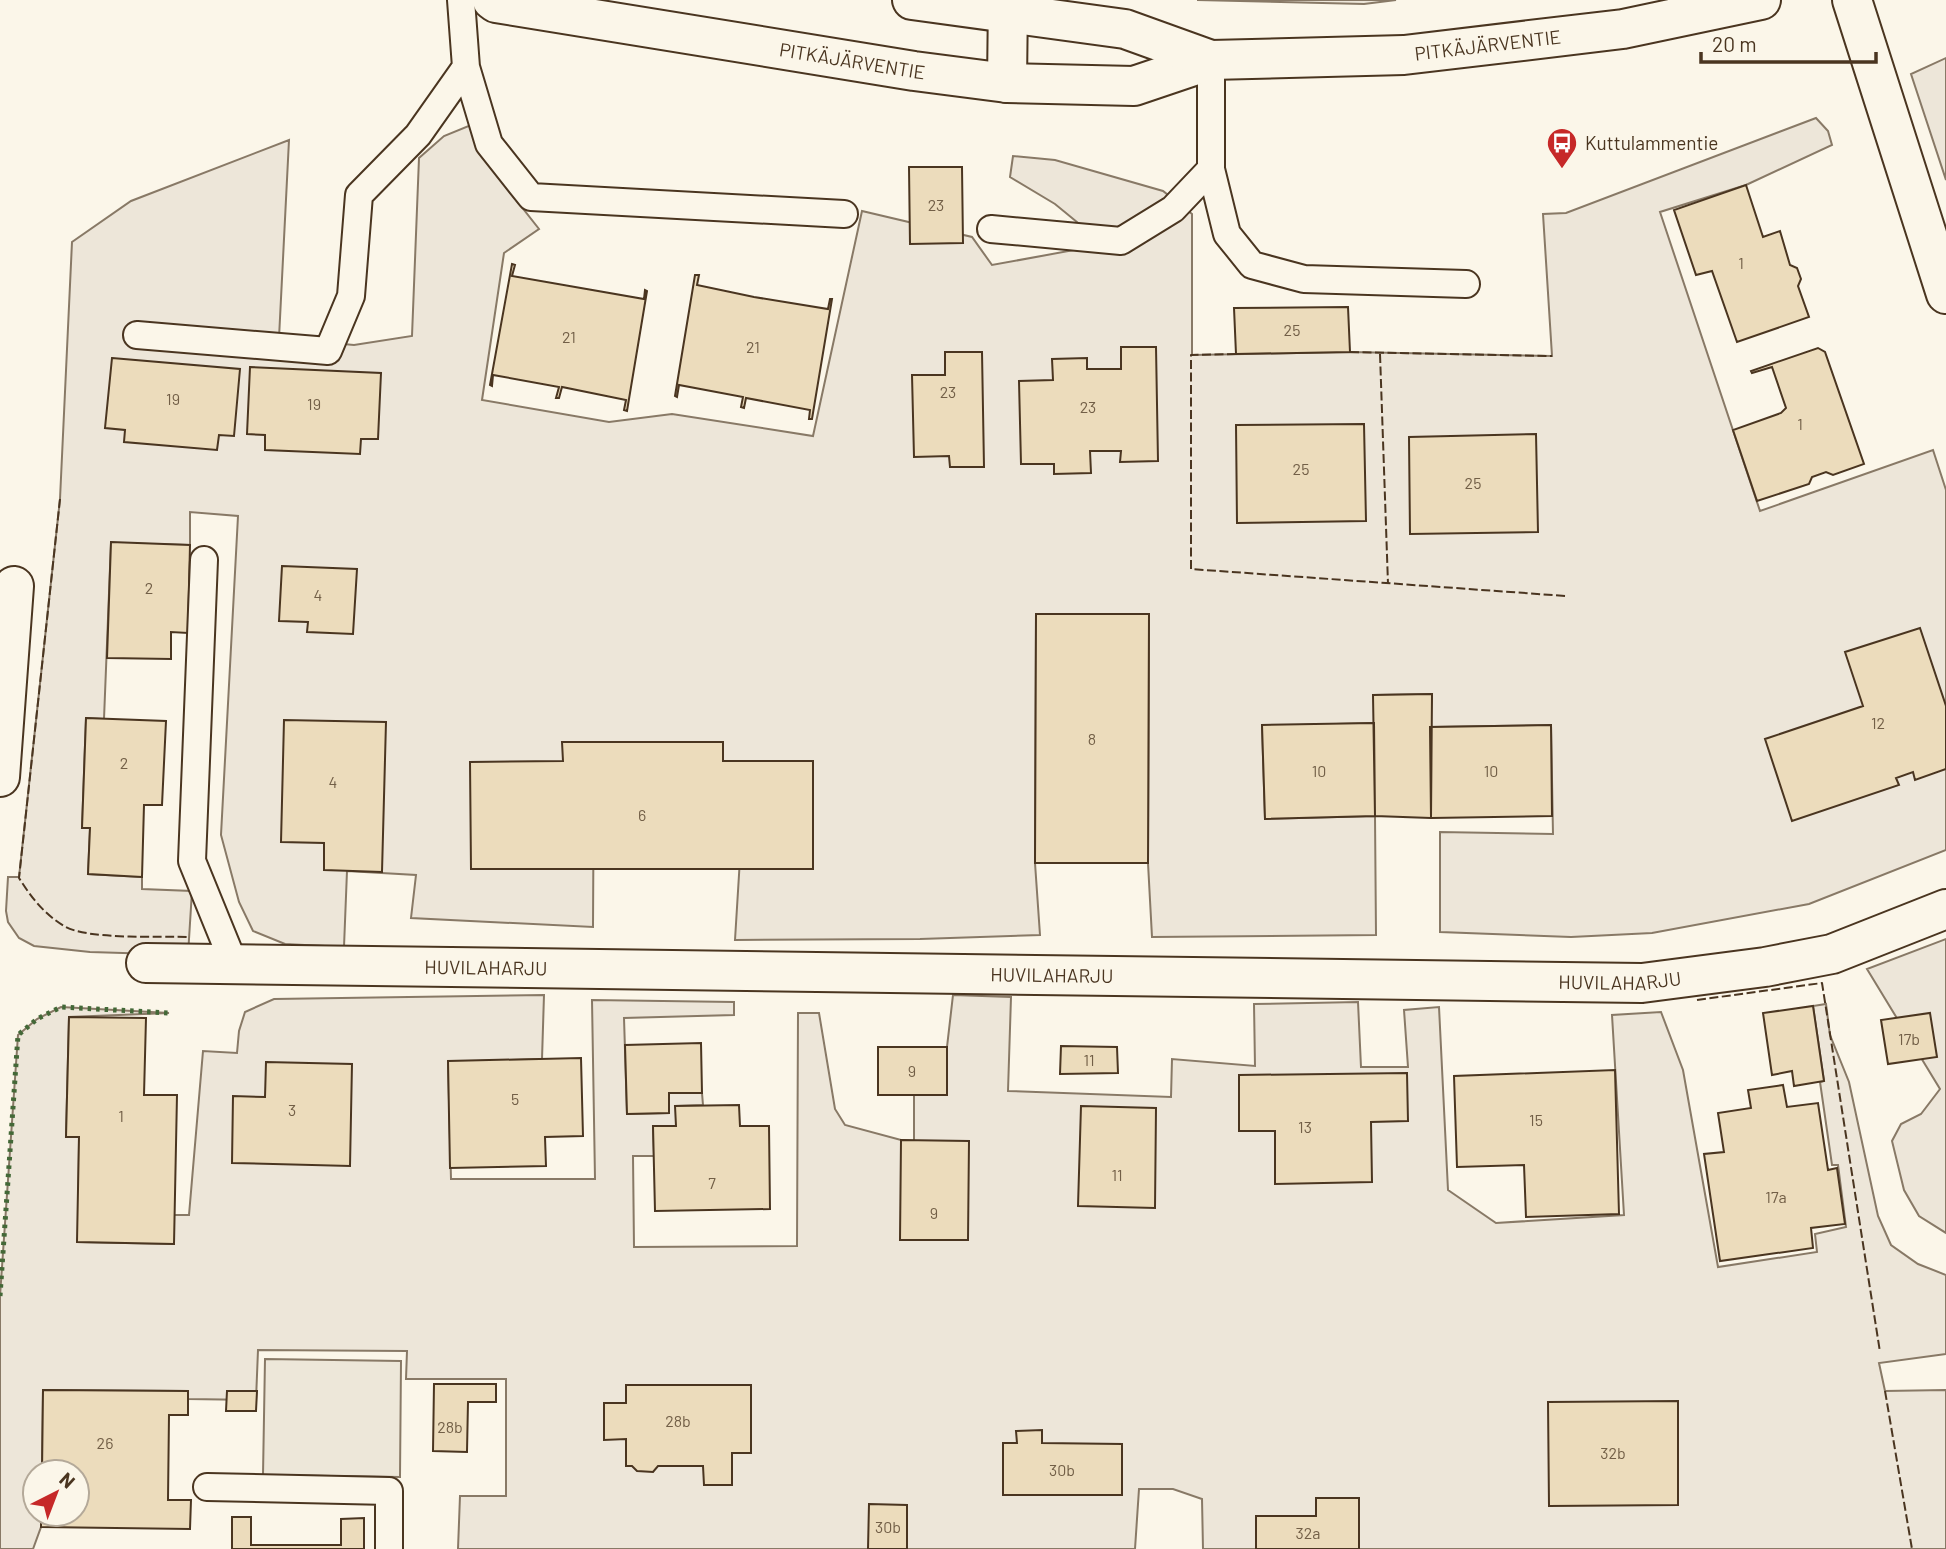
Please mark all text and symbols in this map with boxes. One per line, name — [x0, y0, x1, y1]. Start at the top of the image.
scale bar — [1701, 21, 1876, 65]
street label: PITKÄJÄRVENTIE — [1413, 24, 1562, 65]
text: 20 m — [1712, 31, 1757, 56]
street label: PITKÄJÄRVENTIE — [778, 37, 927, 83]
bus stop icon: Kuttulammentie — [1545, 126, 1579, 170]
place label: Kuttulammentie — [1585, 131, 1718, 154]
house number: 23 — [928, 195, 944, 214]
house number: 1 — [1738, 253, 1744, 272]
house number: 25 — [1284, 320, 1300, 339]
house number: 21 — [562, 327, 576, 346]
house number: 21 — [746, 337, 760, 356]
house number: 23 — [940, 382, 956, 401]
house number: 19 — [166, 389, 180, 408]
house number: 19 — [307, 394, 321, 413]
house number: 23 — [1080, 397, 1096, 416]
house number: 1 — [1797, 414, 1803, 433]
house number: 25 — [1293, 459, 1309, 478]
house number: 25 — [1465, 473, 1481, 492]
house number: 2 — [145, 578, 153, 597]
house number: 4 — [314, 585, 322, 604]
house number: 12 — [1871, 713, 1885, 732]
house number: 8 — [1088, 729, 1096, 748]
house number: 2 — [120, 753, 128, 772]
house number: 10 — [1312, 761, 1326, 780]
house number: 10 — [1484, 761, 1498, 780]
house number: 4 — [329, 772, 337, 791]
house number: 6 — [638, 805, 646, 824]
street label: HUVILAHARJU — [424, 955, 548, 979]
street label: HUVILAHARJU — [990, 962, 1114, 987]
street label: HUVILAHARJU — [1558, 966, 1682, 994]
house number: 17b — [1898, 1029, 1920, 1048]
house number: 11 — [1083, 1050, 1095, 1069]
house number: 9 — [908, 1061, 916, 1080]
house number: 5 — [511, 1089, 519, 1108]
house number: 3 — [288, 1100, 296, 1119]
house number: 1 — [118, 1106, 124, 1125]
house number: 15 — [1529, 1110, 1543, 1129]
house number: 13 — [1298, 1117, 1312, 1136]
house number: 11 — [1111, 1165, 1123, 1184]
house number: 7 — [708, 1173, 716, 1192]
house number: 17a — [1765, 1187, 1787, 1206]
house number: 9 — [930, 1203, 938, 1222]
house number: 28b — [665, 1411, 691, 1430]
house number: 28b — [437, 1417, 463, 1436]
house number: 26 — [97, 1433, 113, 1452]
house number: 32b — [1600, 1443, 1626, 1462]
north arrow — [21, 1458, 91, 1528]
house number: 30b — [1049, 1460, 1075, 1479]
text: N — [55, 1467, 80, 1493]
house number: 30b — [875, 1517, 901, 1536]
house number: 32a — [1296, 1523, 1321, 1542]

